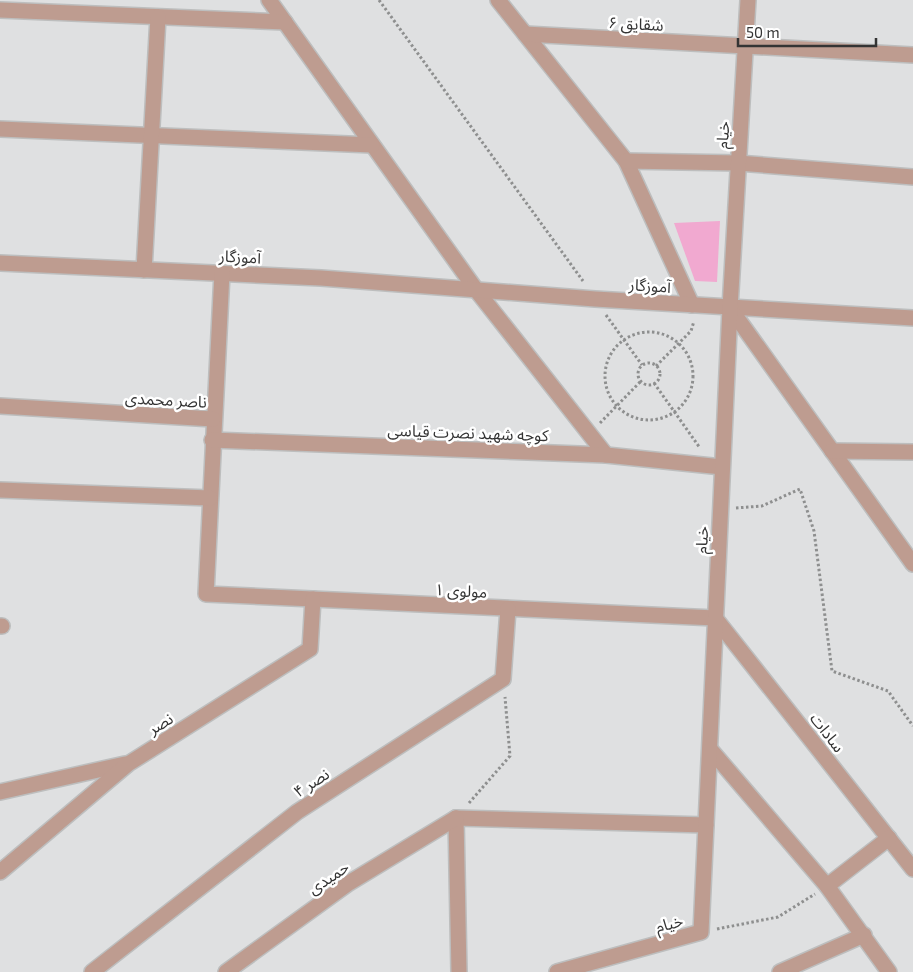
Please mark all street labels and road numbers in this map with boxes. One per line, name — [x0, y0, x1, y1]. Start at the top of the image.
street label: شقایق ۶ — [608, 12, 664, 36]
street label: خیام — [712, 120, 736, 150]
street label: آموزگار — [217, 245, 263, 268]
street label: آموزگار — [627, 274, 673, 297]
street label: ناصر محمدی — [125, 387, 207, 412]
street label: کوچه شهید نصرت قیاسی — [387, 420, 549, 446]
street label: خیام — [691, 526, 715, 555]
street label: مولوی ۱ — [434, 579, 488, 602]
street label: نصر — [143, 708, 177, 739]
street label: سادات — [807, 709, 849, 755]
street label: نصر ۴ — [290, 764, 333, 801]
street label: حمیدی — [304, 856, 353, 898]
street label: خیام — [653, 910, 686, 940]

